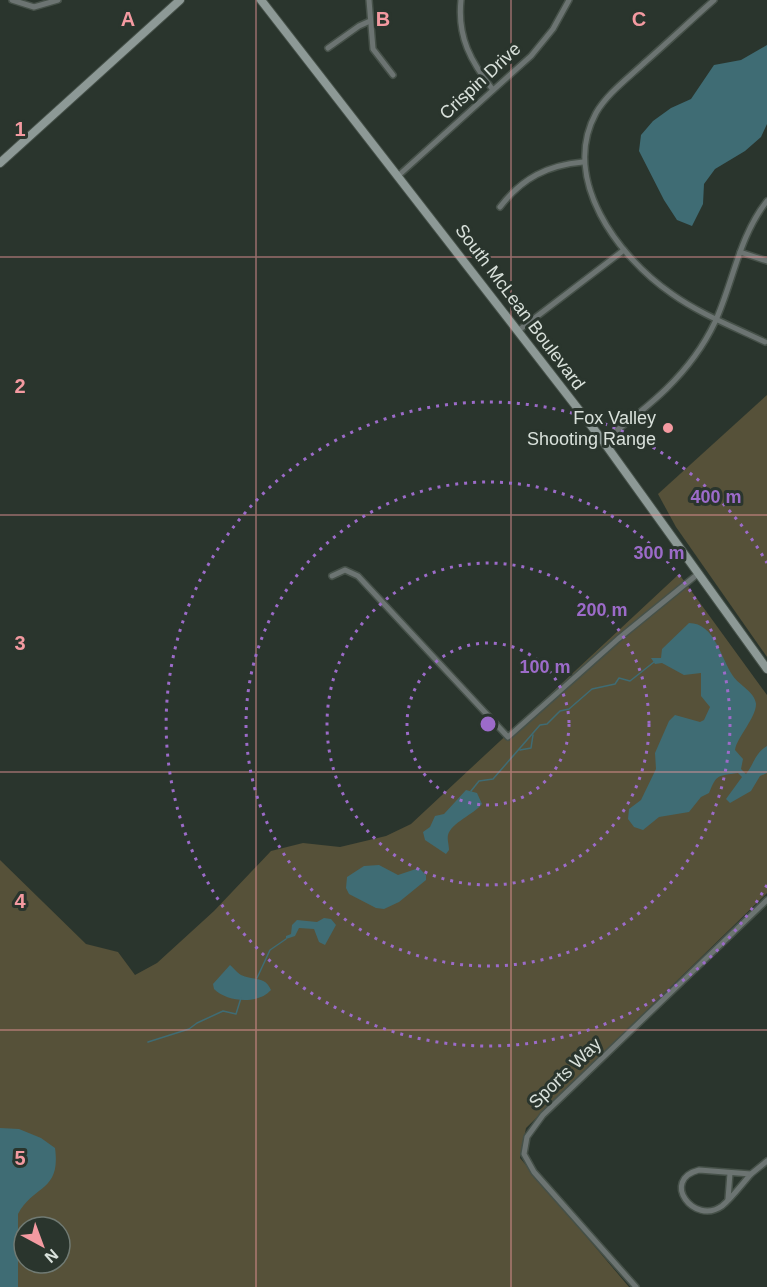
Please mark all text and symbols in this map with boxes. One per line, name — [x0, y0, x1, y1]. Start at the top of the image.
text: A — [121, 8, 135, 30]
text: B — [376, 8, 390, 30]
text: C — [632, 8, 646, 30]
street label: Crispin Drive — [436, 39, 524, 123]
text: 1 — [14, 118, 26, 140]
street label: South McLean Boulevard — [451, 220, 589, 394]
text: 2 — [14, 375, 26, 397]
place label: Fox Valley Shooting Range — [527, 408, 656, 449]
marker: Fox Valley Shooting Range — [661, 421, 675, 435]
text: 400 m — [690, 487, 742, 507]
text: 300 m — [633, 543, 685, 563]
text: 200 m — [576, 600, 628, 620]
text: 3 — [14, 632, 26, 654]
text: 100 m — [519, 657, 571, 677]
centre of rings — [478, 714, 498, 734]
text: 4 — [14, 890, 26, 912]
street label: Sports Way — [525, 1034, 605, 1112]
text: 5 — [14, 1147, 26, 1169]
north arrow — [12, 1215, 72, 1275]
text: N — [42, 1246, 61, 1266]

